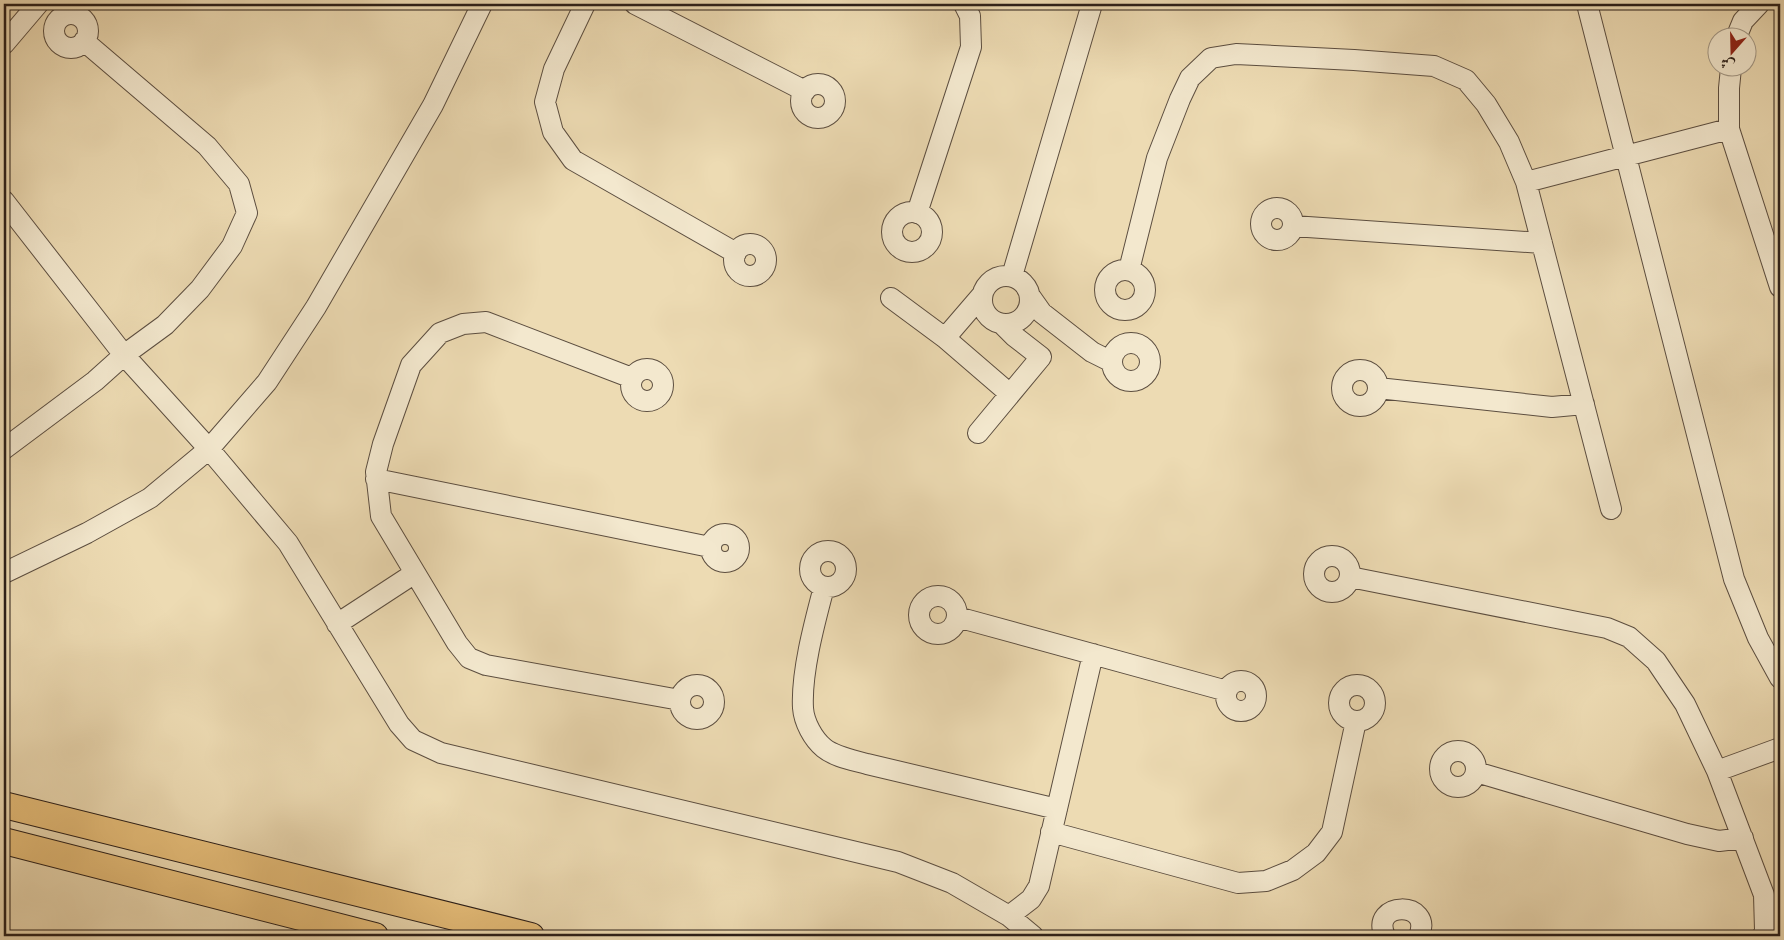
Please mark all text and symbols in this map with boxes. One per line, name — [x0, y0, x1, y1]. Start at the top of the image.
north arrow — [1706, 28, 1756, 78]
text: ش — [1718, 51, 1738, 74]

